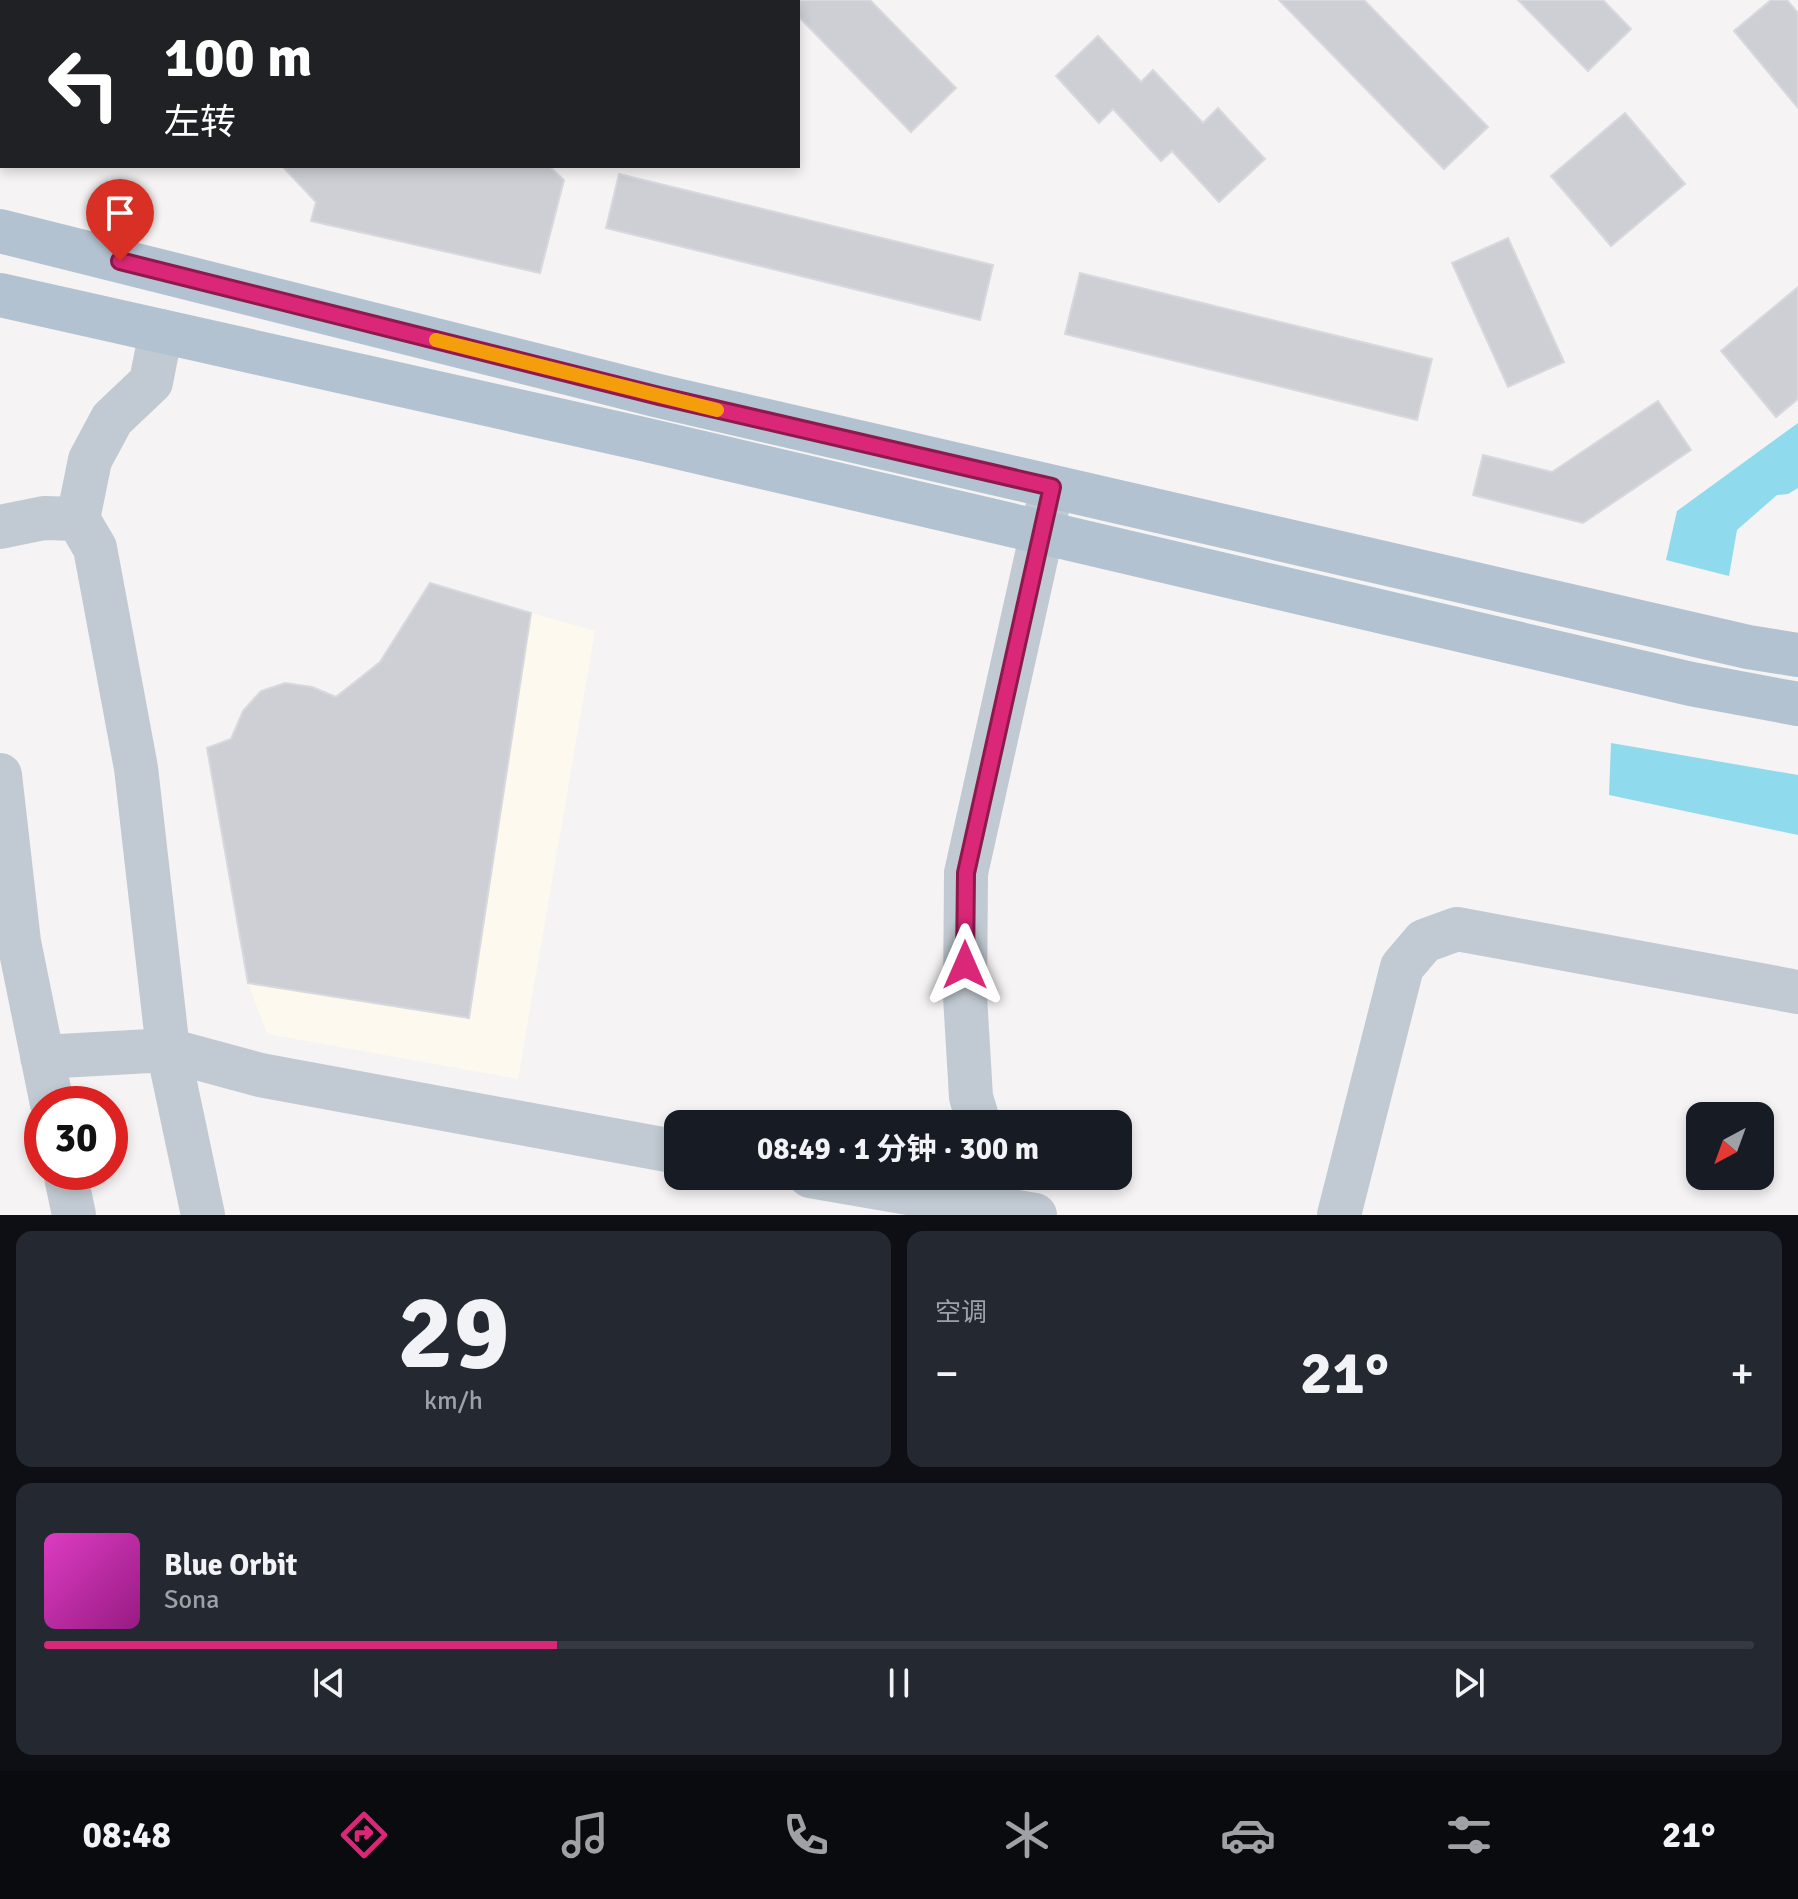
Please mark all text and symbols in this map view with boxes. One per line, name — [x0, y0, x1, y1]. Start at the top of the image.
text: 100 m — [164, 23, 312, 92]
icon: left — [32, 32, 136, 136]
text: 左转 — [164, 100, 236, 145]
pin — [86, 179, 154, 261]
icon: arrive — [98, 191, 142, 235]
position arrow — [923, 923, 1007, 1007]
speed limit sign: 30 — [24, 1086, 128, 1190]
north arrow — [1686, 1102, 1774, 1190]
map controls — [1686, 1102, 1774, 1190]
text: 08:49 · 1 分钟 · 300 m — [757, 1131, 1039, 1168]
text: 29 — [397, 1269, 510, 1397]
text: 空调 — [935, 1297, 987, 1329]
text: 21° — [1300, 1337, 1389, 1411]
text: − — [935, 1347, 959, 1401]
text: + — [1730, 1347, 1754, 1401]
text: km/h — [424, 1385, 483, 1417]
text: Blue Orbit — [164, 1547, 297, 1584]
text: Sona — [164, 1584, 219, 1616]
icon: previous — [307, 1661, 351, 1705]
icon: pause — [877, 1661, 921, 1705]
icon: next — [1447, 1661, 1491, 1705]
icon: directions — [336, 1807, 392, 1863]
icon: music — [557, 1807, 613, 1863]
icon: phone — [778, 1807, 834, 1863]
icon: climate — [999, 1807, 1055, 1863]
icon: car — [1220, 1807, 1276, 1863]
icon: filters — [1441, 1807, 1497, 1863]
text: 08:48 — [83, 1813, 171, 1858]
text: 21° — [1662, 1813, 1715, 1858]

